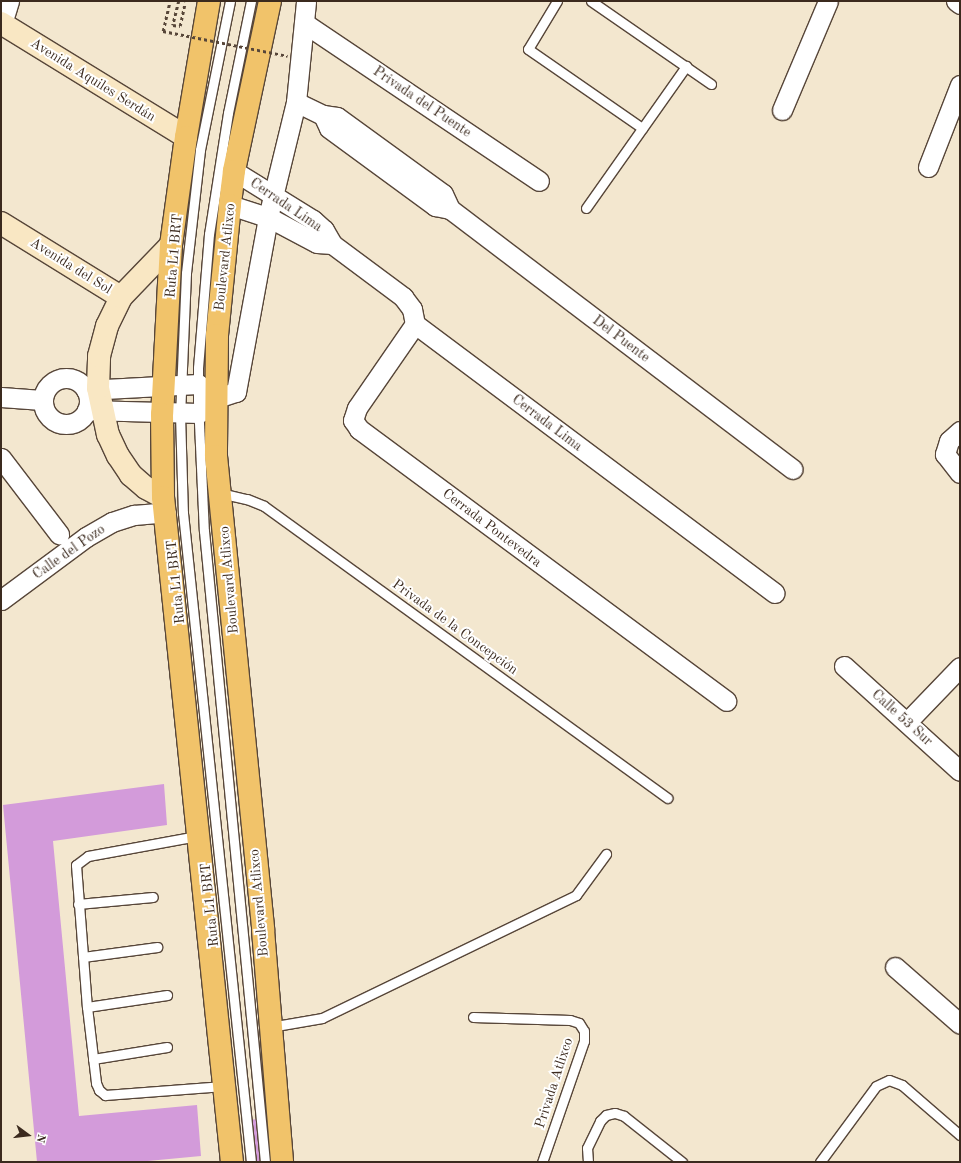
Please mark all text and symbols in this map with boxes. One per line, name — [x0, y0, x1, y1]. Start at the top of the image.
street label: Avenida Aquiles Serdán — [27, 35, 159, 125]
street label: Privada del Puente — [370, 63, 474, 141]
street label: Cerrada Lima — [247, 175, 325, 235]
street label: Boulevard Atlixco — [211, 202, 239, 312]
street label: Ruta L1 BRT — [162, 213, 186, 299]
street label: Avenida del Sol — [27, 234, 115, 298]
street label: Del Puente — [589, 312, 653, 366]
street label: Cerrada Lima — [509, 391, 585, 455]
street label: Cerrada Pontevedra — [439, 485, 545, 571]
street label: Calle del Pozo — [30, 521, 108, 583]
street label: Boulevard Atlixco — [216, 525, 242, 635]
street label: Ruta L1 BRT — [163, 539, 189, 625]
street label: Privada de la Concepción — [389, 576, 521, 678]
street label: Calle 53 Sur — [868, 686, 936, 750]
street label: Boulevard Atlixco — [246, 848, 272, 958]
street label: Ruta L1 BRT — [197, 862, 223, 948]
street label: Privada Atlixco — [531, 1036, 577, 1130]
north arrow — [8, 1115, 48, 1155]
text: N — [34, 1133, 46, 1144]

